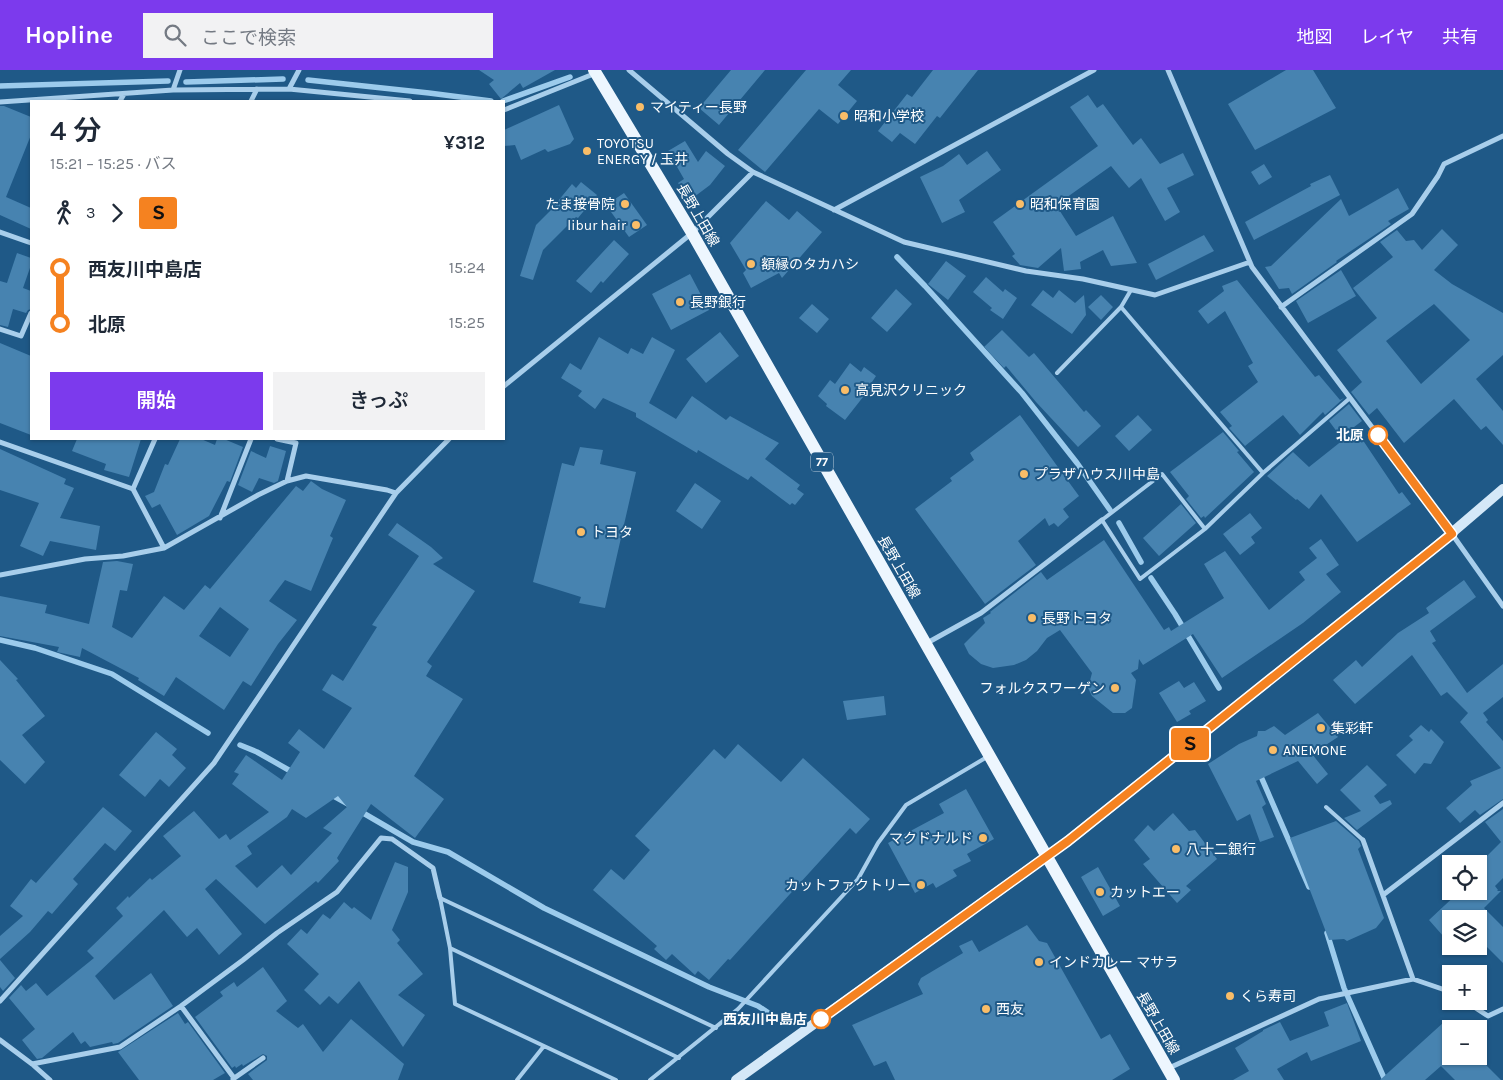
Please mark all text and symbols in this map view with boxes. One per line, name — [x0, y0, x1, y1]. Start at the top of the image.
search box — [143, 13, 493, 58]
text: Hopline — [25, 21, 113, 49]
icon: search — [161, 21, 189, 49]
text: 地図 — [1297, 26, 1333, 48]
text: レイヤ — [1361, 26, 1414, 48]
text: 共有 — [1442, 26, 1478, 48]
text: ここで検索 — [201, 27, 296, 49]
place label: マイティー長野 — [650, 99, 747, 116]
marker: マイティー長野 — [634, 101, 646, 113]
place label: 昭和小学校 — [854, 108, 924, 125]
marker: 昭和小学校 — [838, 110, 850, 122]
text: 4 分 — [50, 114, 101, 147]
text: ¥312 — [444, 132, 485, 154]
place label: TOYOTSU ENERGY / 玉井 — [597, 135, 688, 168]
marker: TOYOTSU ENERGY / 玉井 — [581, 145, 593, 157]
text: 15:21 – 15:25 · バス — [50, 154, 177, 173]
street label: 長野上田線 — [673, 180, 723, 250]
place label: たま接骨院 — [545, 196, 615, 213]
place label: 昭和保育園 — [1030, 196, 1100, 213]
marker: たま接骨院 — [619, 198, 631, 210]
marker: 昭和保育園 — [1014, 198, 1026, 210]
icon: walk — [50, 199, 78, 227]
icon: forward — [103, 199, 131, 227]
text: Ｓ — [149, 202, 167, 224]
text: 3 — [86, 203, 95, 222]
place label: libur hair — [567, 217, 627, 234]
marker: libur hair — [630, 219, 642, 231]
place label: 額縁のタカハシ — [761, 256, 859, 273]
text: 15:24 — [449, 258, 485, 277]
marker: 額縁のタカハシ — [745, 258, 757, 270]
text: 西友川中島店 — [88, 259, 202, 281]
place label: 長野銀行 — [690, 294, 746, 311]
marker: 長野銀行 — [674, 296, 686, 308]
text: 15:25 — [449, 313, 485, 332]
text: 北原 — [88, 314, 126, 336]
button: 開始 — [50, 372, 263, 430]
button: きっぷ — [273, 372, 485, 430]
place label: 高見沢クリニック — [855, 382, 967, 399]
marker: 高見沢クリニック — [839, 384, 851, 396]
marker: 北原 — [1368, 425, 1388, 445]
place label: 北原 — [1336, 427, 1364, 444]
road number: 77 — [811, 452, 833, 472]
place label: プラザハウス川中島 — [1034, 466, 1160, 483]
marker: プラザハウス川中島 — [1018, 468, 1030, 480]
place label: トヨタ — [591, 524, 633, 541]
marker: トヨタ — [575, 526, 587, 538]
street label: 長野上田線 — [874, 532, 924, 602]
place label: 長野トヨタ — [1042, 610, 1112, 627]
marker: 長野トヨタ — [1026, 612, 1038, 624]
place label: フォルクスワーゲン — [979, 680, 1105, 697]
marker: フォルクスワーゲン — [1109, 682, 1121, 694]
place label: 集彩軒 — [1331, 720, 1373, 737]
marker: 集彩軒 — [1315, 722, 1327, 734]
line badge: Ｓ — [1174, 728, 1206, 760]
text: Ｓ — [1181, 733, 1199, 755]
place label: ANEMONE — [1283, 742, 1347, 759]
marker: ANEMONE — [1267, 744, 1279, 756]
place label: マクドナルド — [889, 830, 973, 847]
marker: マクドナルド — [977, 832, 989, 844]
place label: 八十二銀行 — [1186, 841, 1256, 858]
marker: 八十二銀行 — [1170, 843, 1182, 855]
map controls — [1442, 855, 1487, 1065]
button: locate — [1442, 855, 1487, 900]
place label: カットファクトリー — [785, 877, 911, 894]
marker: カットファクトリー — [915, 879, 927, 891]
place label: カットエー — [1110, 884, 1180, 901]
marker: カットエー — [1094, 886, 1106, 898]
button: layers — [1442, 910, 1487, 955]
place label: インドカレー マサラ — [1049, 954, 1178, 971]
marker: インドカレー マサラ — [1033, 956, 1045, 968]
button: + — [1442, 965, 1487, 1010]
street label: 長野上田線 — [1133, 988, 1183, 1058]
place label: くら寿司 — [1240, 988, 1296, 1005]
marker: くら寿司 — [1224, 990, 1236, 1002]
place label: 西友 — [996, 1001, 1024, 1018]
marker: 西友 — [980, 1003, 992, 1015]
marker: 西友川中島店 — [811, 1009, 831, 1029]
place label: 西友川中島店 — [723, 1011, 807, 1028]
button: − — [1442, 1020, 1487, 1065]

